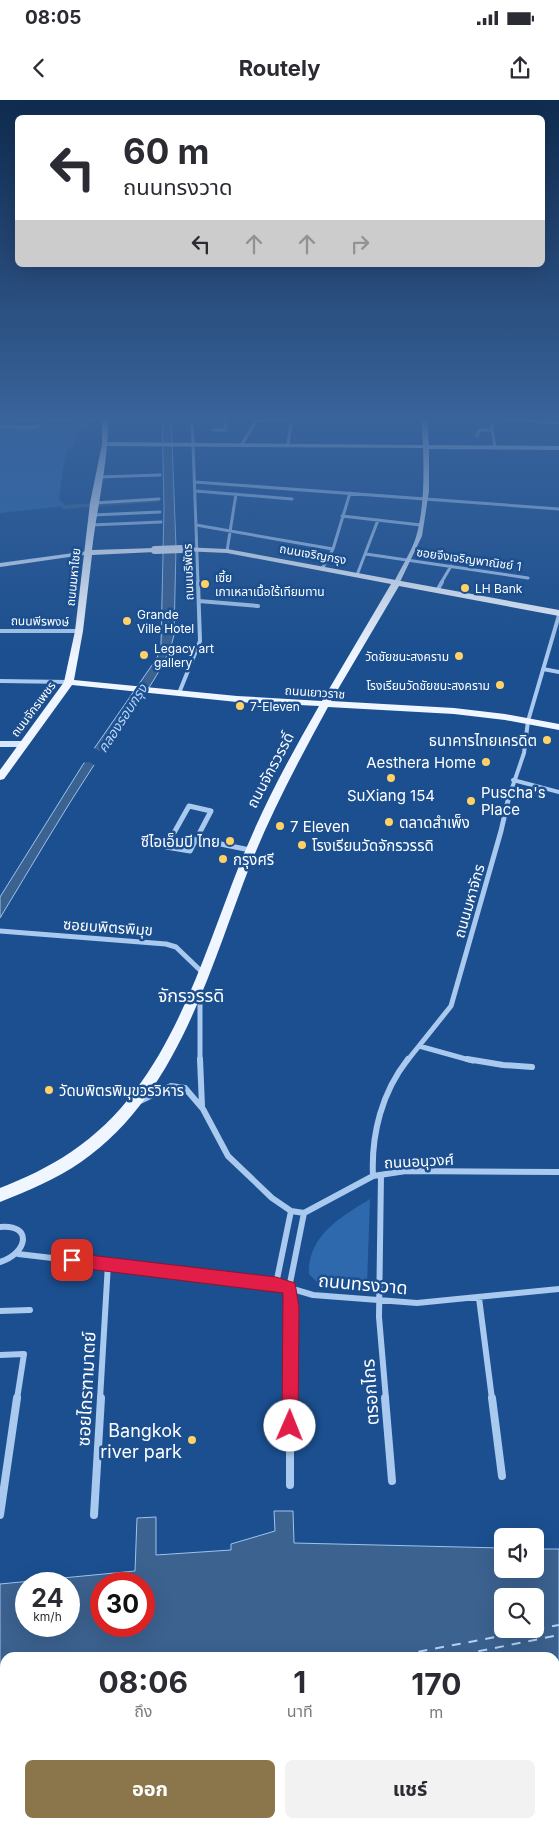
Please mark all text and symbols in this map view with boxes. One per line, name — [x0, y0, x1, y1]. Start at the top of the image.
text: 08:05 — [25, 6, 81, 29]
icon: back — [25, 54, 53, 82]
icon: share — [506, 54, 534, 82]
text: Routely — [239, 55, 320, 81]
text: 60 m — [123, 130, 210, 172]
icon: left — [40, 135, 105, 200]
text: ถนนทรงวาด — [123, 174, 232, 200]
icon: left — [187, 230, 215, 258]
icon: ahead — [240, 230, 268, 258]
icon: ahead — [293, 230, 321, 258]
icon: right — [346, 230, 374, 258]
street label: ถนนเจริญกรุง — [278, 541, 348, 567]
street label: ถนนบริพัตร — [180, 543, 196, 601]
street label: ซอยจึงเจริญพาณิชย์ 1 — [415, 544, 523, 574]
street label: ถนนมหาไชย — [62, 547, 84, 607]
place label: เซี้ย เกาเหลาเนื้อใร้เทียมทาน — [215, 569, 325, 599]
marker: เซี้ย เกาเหลาเนื้อใร้เทียมทาน — [199, 578, 211, 590]
place label: LH Bank — [475, 581, 523, 596]
marker: LH Bank — [459, 582, 471, 594]
place label: Grande Ville Hotel — [137, 607, 194, 636]
street label: ถนนพีรพงษ์ — [11, 613, 70, 629]
marker: Grande Ville Hotel — [121, 615, 133, 627]
place label: Legacy art gallery — [154, 641, 214, 670]
marker: Legacy art gallery — [138, 649, 150, 661]
place label: วัดชัยชนะสงคราม — [365, 649, 449, 664]
marker: วัดชัยชนะสงคราม — [453, 650, 465, 662]
street label: ถนนจักรเพชร — [7, 678, 59, 740]
place label: โรงเรียนวัดชัยชนะสงคราม — [367, 678, 490, 693]
water label: คลองรอบกรุง — [94, 679, 152, 756]
marker: โรงเรียนวัดชัยชนะสงคราม — [494, 679, 506, 691]
street label: ถนนเยาวราช — [284, 682, 346, 702]
place label: 7-Eleven — [250, 699, 300, 714]
marker: 7-Eleven — [234, 700, 246, 712]
street label: ถนนจักรวรรดิ์ — [242, 729, 298, 811]
place label: ธนาคารไทยเครดิต — [429, 731, 537, 750]
marker: ธนาคารไทยเครดิต — [541, 734, 553, 746]
place label: Aesthera Home — [366, 753, 476, 772]
marker: Aesthera Home — [480, 756, 492, 768]
marker: SuXiang 154 — [385, 772, 397, 784]
place label: Puscha's Place — [481, 783, 546, 819]
place label: SuXiang 154 — [347, 786, 435, 805]
marker: Puscha's Place — [465, 795, 477, 807]
place label: ตลาดสำเพ็ง — [399, 813, 470, 832]
marker: ตลาดสำเพ็ง — [383, 816, 395, 828]
place label: 7 Eleven — [290, 817, 350, 836]
marker: 7 Eleven — [274, 820, 286, 832]
place label: ซีไอเอ็มบี ไทย — [141, 832, 220, 851]
marker: ซีไอเอ็มบี ไทย — [224, 835, 236, 847]
place label: โรงเรียนวัดจักรวรรดิ — [312, 836, 434, 855]
marker: โรงเรียนวัดจักรวรรดิ — [296, 839, 308, 851]
place label: กรุงศรี — [233, 850, 274, 869]
marker: กรุงศรี — [217, 853, 229, 865]
street label: ถนนมหาจักร — [449, 862, 489, 940]
street label: ซอยบพิตรพิมุข — [62, 914, 154, 940]
district label: จักรวรรดิ — [158, 985, 224, 1006]
place label: วัดบพิตรพิมุขวรวิหาร — [59, 1081, 184, 1100]
marker: วัดบพิตรพิมุขวรวิหาร — [43, 1084, 55, 1096]
street label: ถนนอนุวงศ์ — [384, 1150, 454, 1172]
pin — [51, 1239, 93, 1281]
icon: arrive — [58, 1246, 86, 1274]
street label: ถนนทรงวาด — [317, 1270, 409, 1298]
street label: ซอยไกรฑามาตย์ — [73, 1331, 100, 1447]
street label: ตรอกไกร — [357, 1358, 383, 1426]
position arrow — [263, 1399, 315, 1451]
place label: Bangkok river park — [100, 1420, 182, 1462]
marker: Bangkok river park — [186, 1434, 198, 1446]
map controls — [494, 1528, 544, 1638]
button: sound — [494, 1528, 544, 1578]
speed limit sign: 30 — [90, 1572, 155, 1637]
text: 24 — [31, 1583, 64, 1613]
button: search — [494, 1588, 544, 1638]
text: km/h — [33, 1609, 62, 1624]
text: 08:06 — [99, 1664, 188, 1700]
text: 1 — [293, 1664, 306, 1700]
text: 170 — [411, 1666, 461, 1702]
text: ถึง — [134, 1701, 152, 1721]
text: นาที — [287, 1701, 313, 1721]
text: m — [429, 1702, 443, 1722]
button: ออก — [25, 1760, 275, 1818]
button: แชร์ — [285, 1760, 535, 1818]

